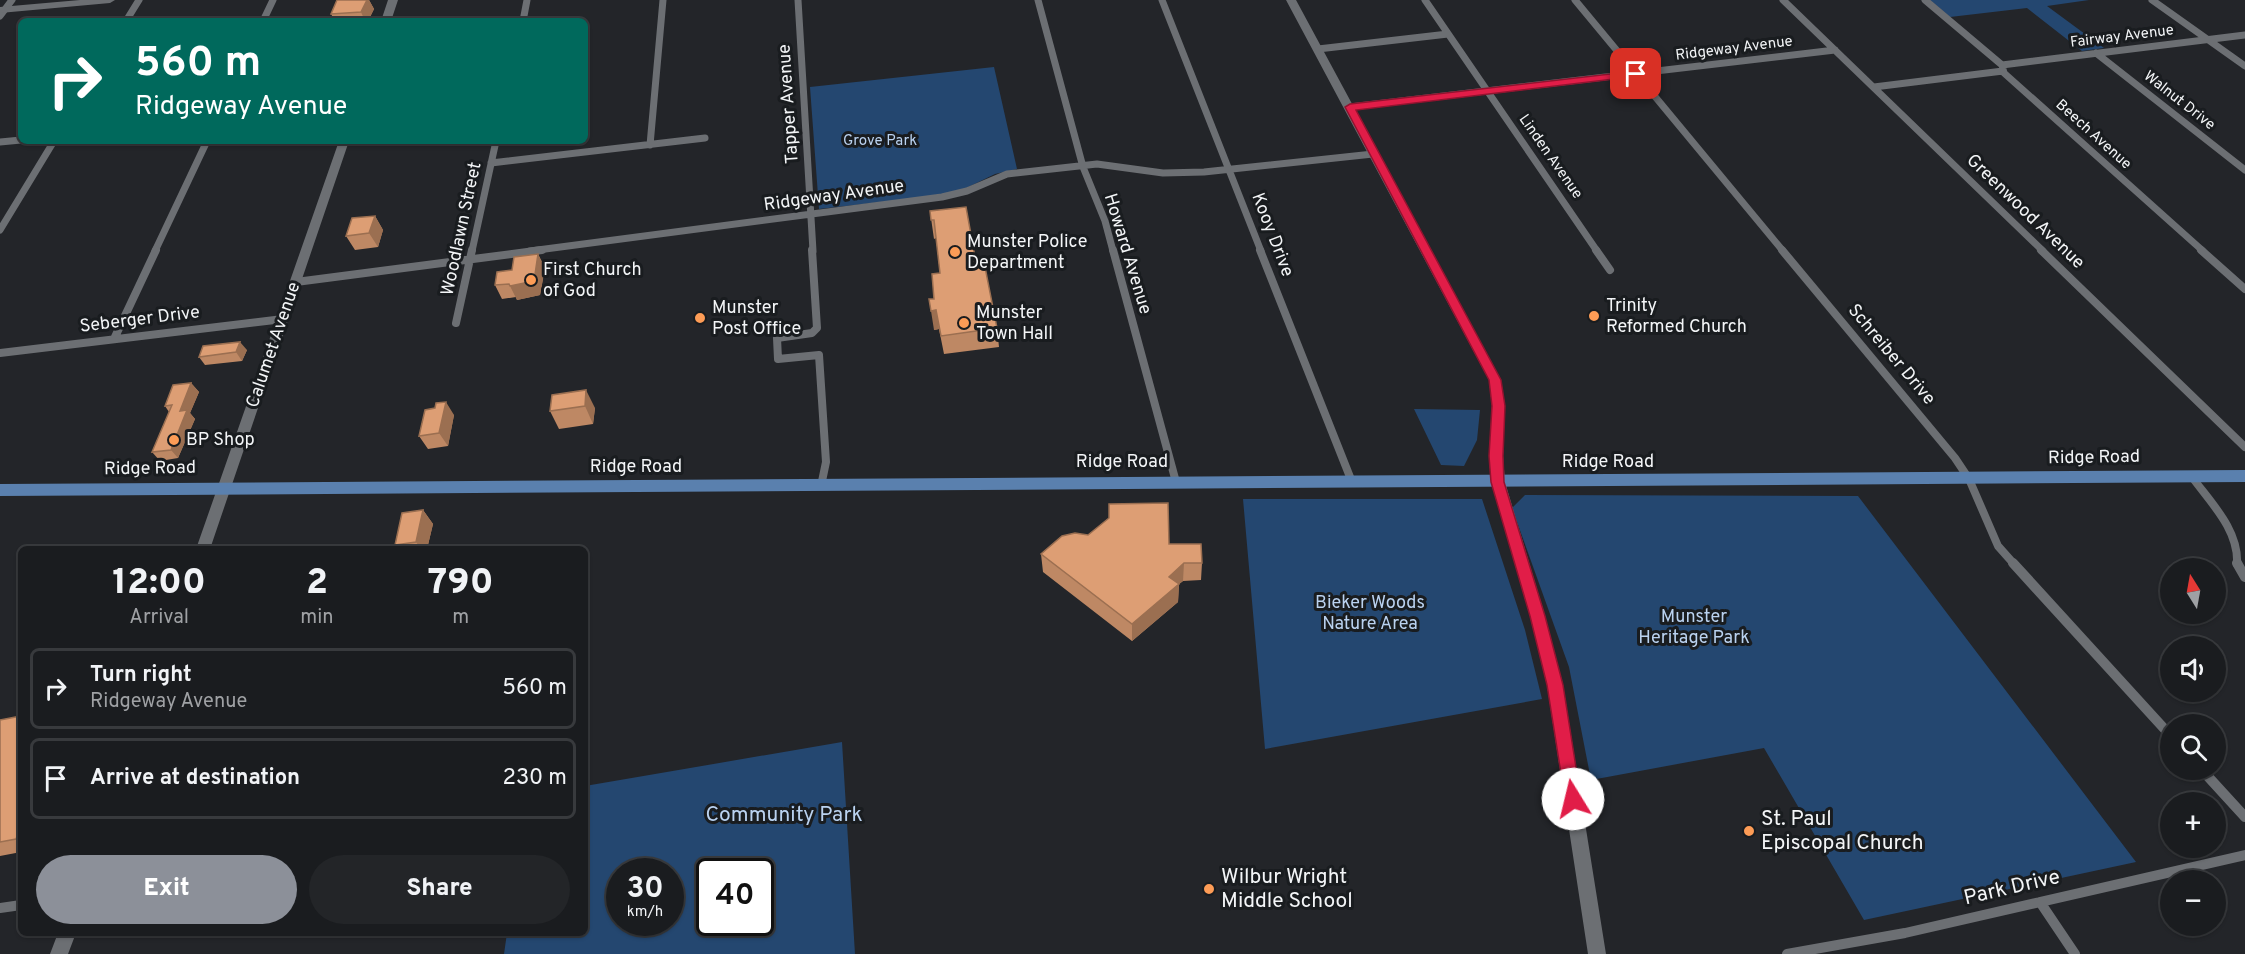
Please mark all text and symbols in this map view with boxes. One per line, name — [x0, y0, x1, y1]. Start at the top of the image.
street label: Fairway Avenue — [2069, 21, 2175, 53]
street label: Ridgeway Avenue — [1674, 32, 1794, 66]
text: 560 m — [135, 38, 261, 91]
icon: right — [36, 42, 114, 120]
street label: Tapper Avenue — [773, 43, 805, 165]
pin — [1610, 48, 1661, 99]
icon: arrive — [1619, 57, 1652, 90]
street label: Walnut Drive — [2139, 67, 2219, 135]
text: Ridgeway Avenue — [135, 90, 347, 124]
street label: Beech Avenue — [2051, 96, 2135, 174]
street label: Linden Avenue — [1514, 111, 1586, 203]
park label: Grove Park — [843, 132, 917, 151]
street label: Greenwood Avenue — [1961, 150, 2089, 274]
street label: Woodlawn Street — [437, 160, 487, 298]
street label: Ridgeway Avenue — [762, 175, 906, 217]
street label: Kooy Drive — [1245, 190, 1299, 280]
street label: Howard Avenue — [1098, 191, 1156, 317]
place label: Munster Police Department — [967, 231, 1087, 275]
marker: Munster Police Department — [948, 245, 962, 259]
place label: First Church of God — [543, 259, 642, 303]
marker: First Church of God — [524, 273, 538, 287]
street label: Calumet Avenue — [242, 279, 306, 411]
place label: Trinity Reformed Church — [1606, 295, 1747, 339]
place label: Munster Post Office — [712, 297, 801, 341]
street label: Schreiber Drive — [1842, 300, 1940, 410]
street label: Seberger Drive — [79, 301, 201, 339]
place label: Munster Town Hall — [976, 302, 1053, 346]
marker: Trinity Reformed Church — [1587, 309, 1601, 323]
marker: Munster Post Office — [693, 311, 707, 325]
marker: Munster Town Hall — [957, 316, 971, 330]
place label: BP Shop — [186, 429, 255, 452]
marker: BP Shop — [167, 433, 181, 447]
street label: Ridge Road — [2048, 446, 2140, 470]
street label: Ridge Road — [1076, 451, 1168, 474]
street label: Ridge Road — [1562, 451, 1654, 474]
street label: Ridge Road — [590, 456, 682, 479]
street label: Ridge Road — [104, 457, 196, 481]
north arrow — [2160, 558, 2226, 624]
map controls — [2160, 558, 2226, 936]
text: 12:00 — [112, 561, 206, 607]
text: 2 — [306, 561, 328, 607]
text: 790 — [428, 561, 494, 607]
park label: Bieker Woods Nature Area — [1315, 592, 1425, 636]
text: Arrival — [129, 605, 189, 631]
text: min — [300, 605, 334, 631]
text: m — [452, 605, 469, 631]
park label: Munster Heritage Park — [1638, 606, 1750, 650]
button: sound — [2160, 636, 2226, 702]
text: Turn right — [90, 662, 192, 689]
icon: right — [39, 672, 72, 705]
text: 560 m — [502, 675, 567, 702]
text: Ridgeway Avenue — [90, 689, 247, 715]
button: search — [2160, 714, 2226, 780]
icon: arrive — [39, 762, 72, 795]
text: Arrive at destination — [90, 765, 300, 792]
text: 230 m — [503, 765, 567, 792]
position arrow — [1541, 767, 1605, 831]
button: + — [2160, 792, 2226, 858]
park label: Community Park — [705, 802, 863, 829]
place label: St. Paul Episcopal Church — [1761, 806, 1924, 857]
marker: St. Paul Episcopal Church — [1742, 824, 1756, 838]
button: Exit — [36, 855, 297, 924]
button: Share — [309, 855, 570, 924]
speed limit sign: 40 — [696, 858, 774, 936]
place label: Wilbur Wright Middle School — [1221, 864, 1353, 915]
street label: Park Drive — [1961, 864, 2063, 912]
button: − — [2160, 870, 2226, 936]
text: 30 — [626, 871, 664, 908]
marker: Wilbur Wright Middle School — [1202, 882, 1216, 896]
text: km/h — [627, 903, 663, 922]

